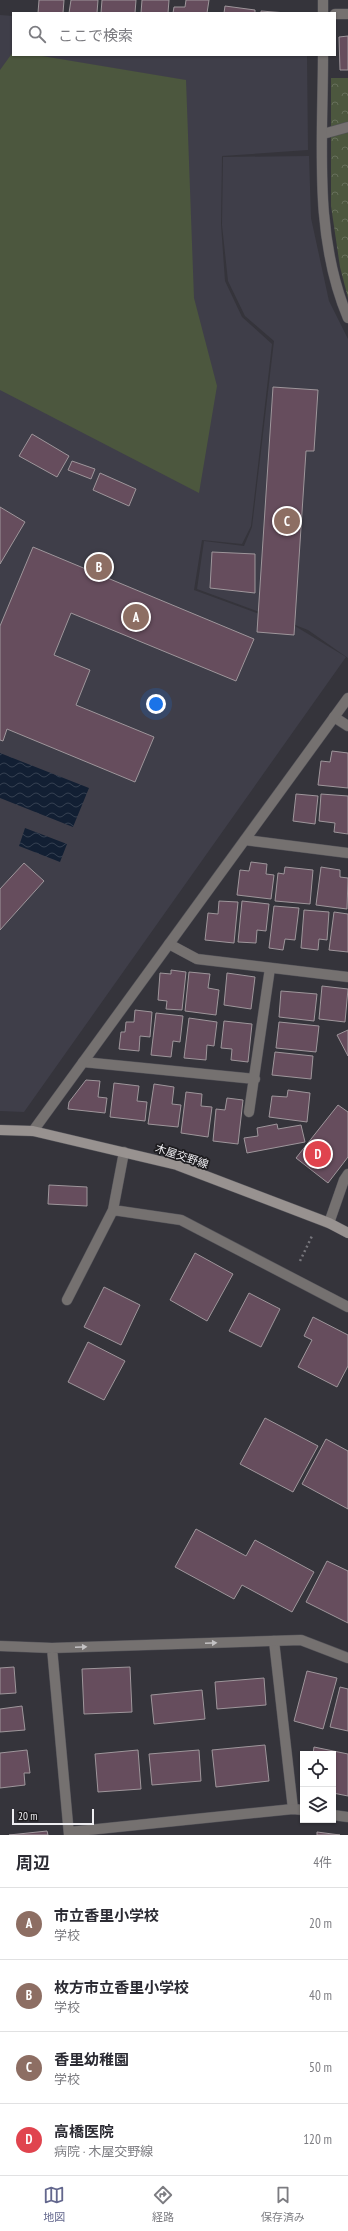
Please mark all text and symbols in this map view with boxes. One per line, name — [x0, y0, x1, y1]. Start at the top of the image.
search box — [12, 12, 336, 56]
icon: search — [26, 23, 48, 45]
text: ここで検索 — [58, 26, 133, 45]
pin: C — [274, 506, 300, 536]
pin: B — [86, 552, 112, 582]
pin: A — [123, 602, 149, 632]
your location — [146, 694, 166, 714]
pin: D — [305, 1139, 331, 1169]
street label: 木屋交野線 — [154, 1141, 210, 1171]
one-way arrow — [205, 1640, 218, 1646]
one-way arrow — [75, 1644, 87, 1651]
map controls — [300, 1751, 336, 1823]
button: locate — [300, 1751, 336, 1787]
button: layers — [300, 1787, 336, 1823]
scale bar — [12, 1807, 94, 1826]
text: 20 m — [18, 1809, 37, 1823]
text: 周辺 — [16, 1852, 50, 1874]
text: 4件 — [313, 1854, 332, 1871]
text: 市立香里小学校 — [54, 1906, 159, 1925]
text: A — [26, 1915, 32, 1932]
text: 20 m — [309, 1915, 332, 1932]
text: 学校 — [54, 1927, 80, 1944]
text: 枚方市立香里小学校 — [54, 1978, 189, 1997]
text: B — [26, 1987, 32, 2004]
text: 40 m — [309, 1987, 332, 2004]
text: 学校 — [54, 1999, 80, 2016]
text: 香里幼稚園 — [54, 2050, 129, 2069]
text: C — [26, 2059, 32, 2076]
text: 50 m — [309, 2059, 332, 2076]
text: 学校 — [54, 2071, 80, 2088]
text: 高橋医院 — [54, 2122, 114, 2141]
text: D — [26, 2131, 32, 2148]
text: 120 m — [303, 2131, 332, 2148]
text: 病院 · 木屋交野線 — [54, 2143, 153, 2160]
tab: 地図 — [43, 2184, 65, 2224]
tab: 経路 — [152, 2184, 174, 2224]
tab: 保存済み — [261, 2184, 305, 2224]

